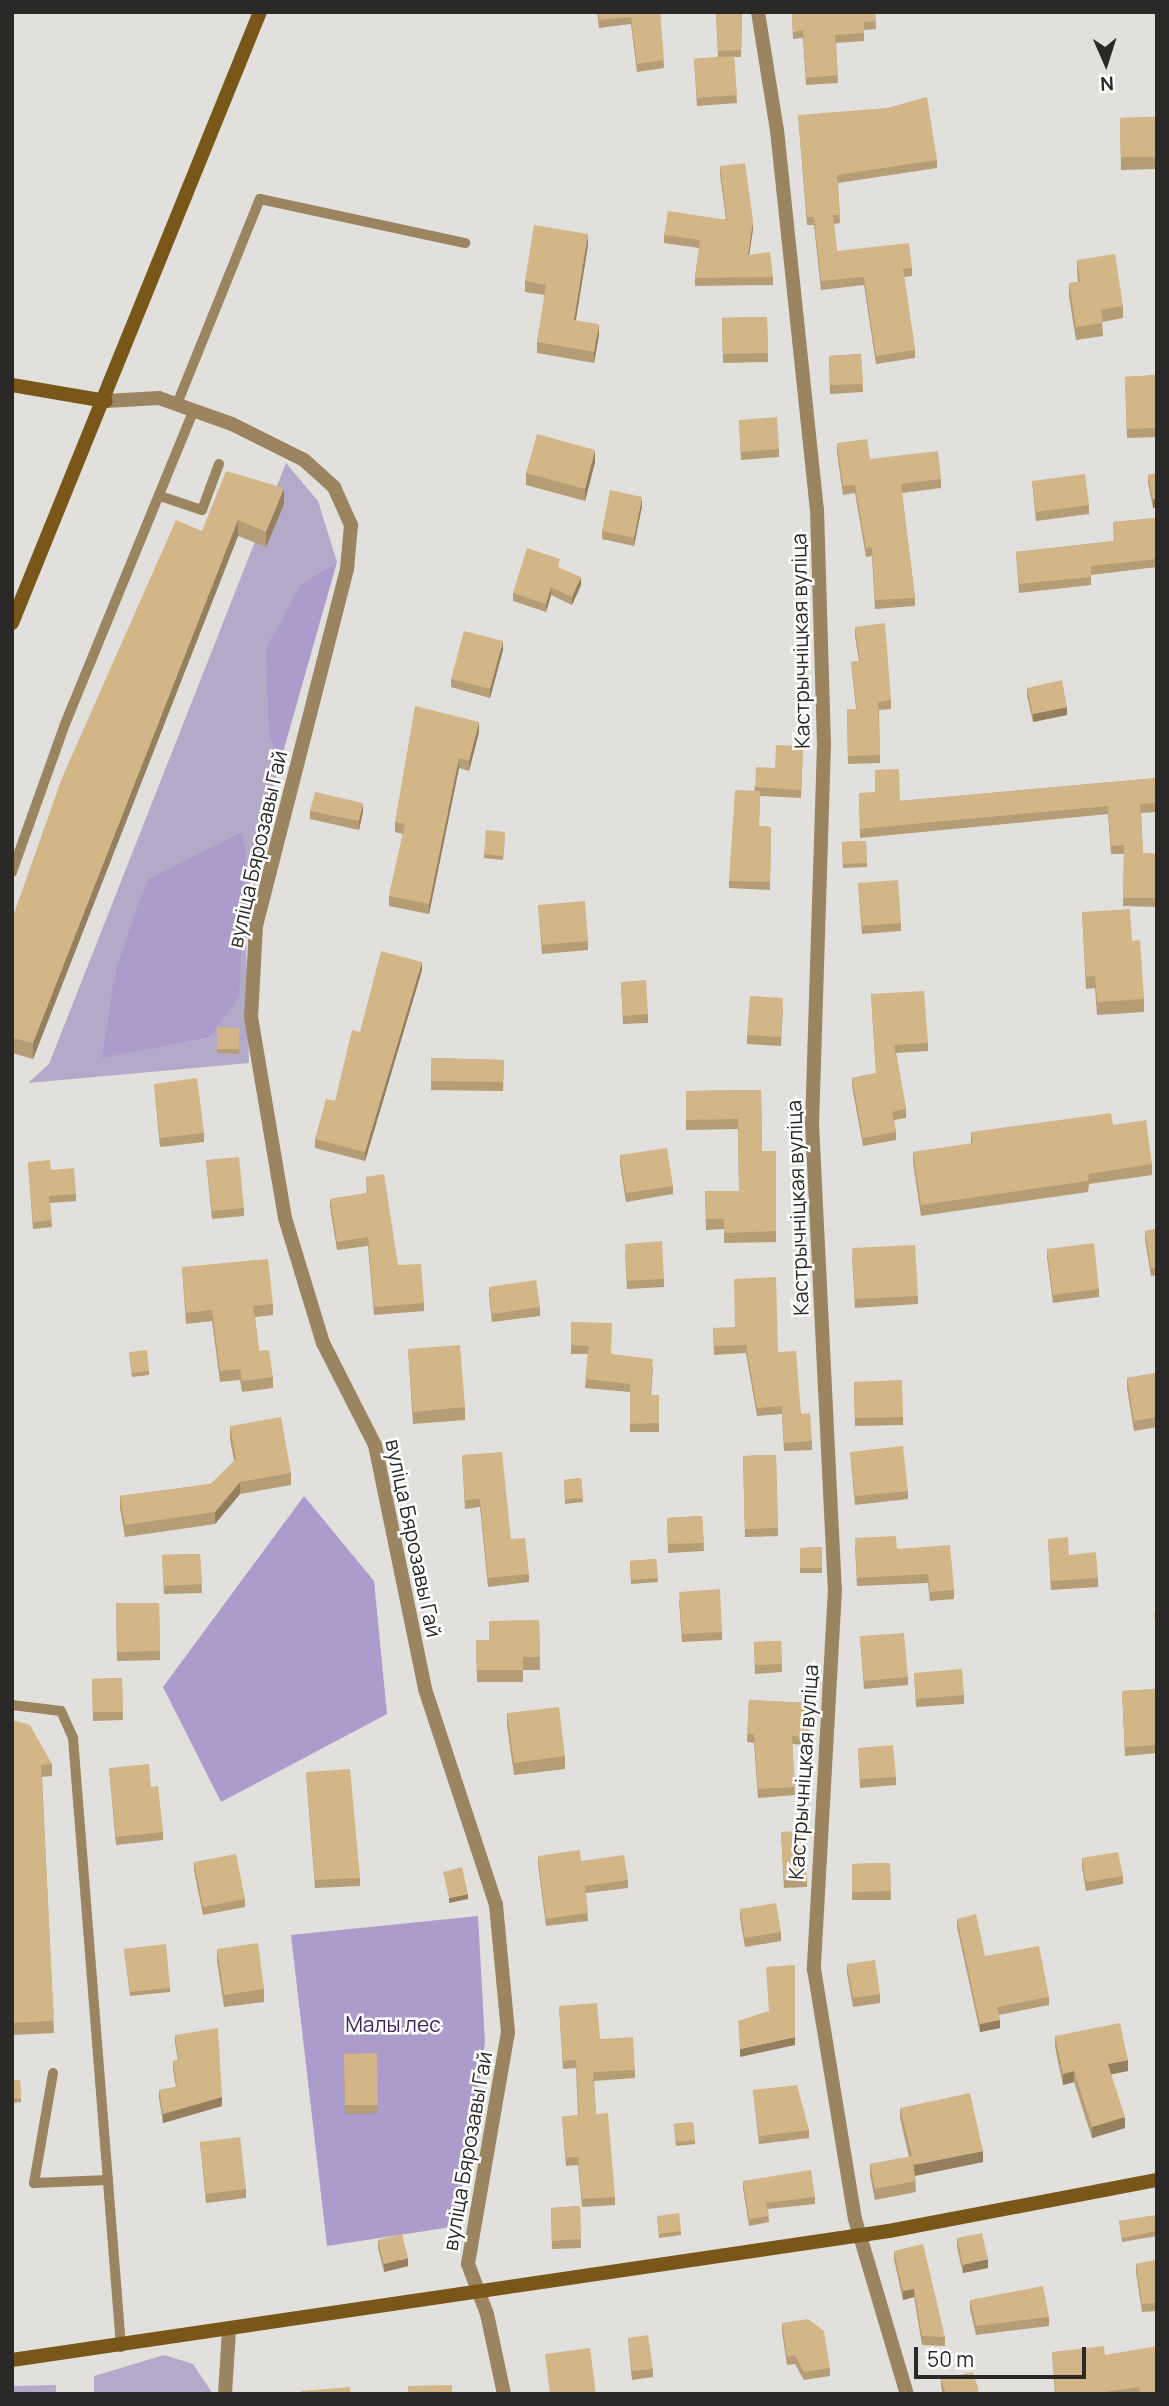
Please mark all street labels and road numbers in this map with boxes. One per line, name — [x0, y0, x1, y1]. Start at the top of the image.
street label: Кастрычніцкая вуліца — [786, 533, 814, 749]
street label: вуліца Бярозавы Гай — [222, 748, 292, 950]
street label: Кастрычніцкая вуліца — [781, 1100, 813, 1316]
street label: вуліца Бярозавы Гай — [381, 1437, 447, 1639]
street label: Кастрычніцкая вуліца — [783, 1664, 823, 1880]
street label: вуліца Бярозавы Гай — [437, 2049, 497, 2253]

